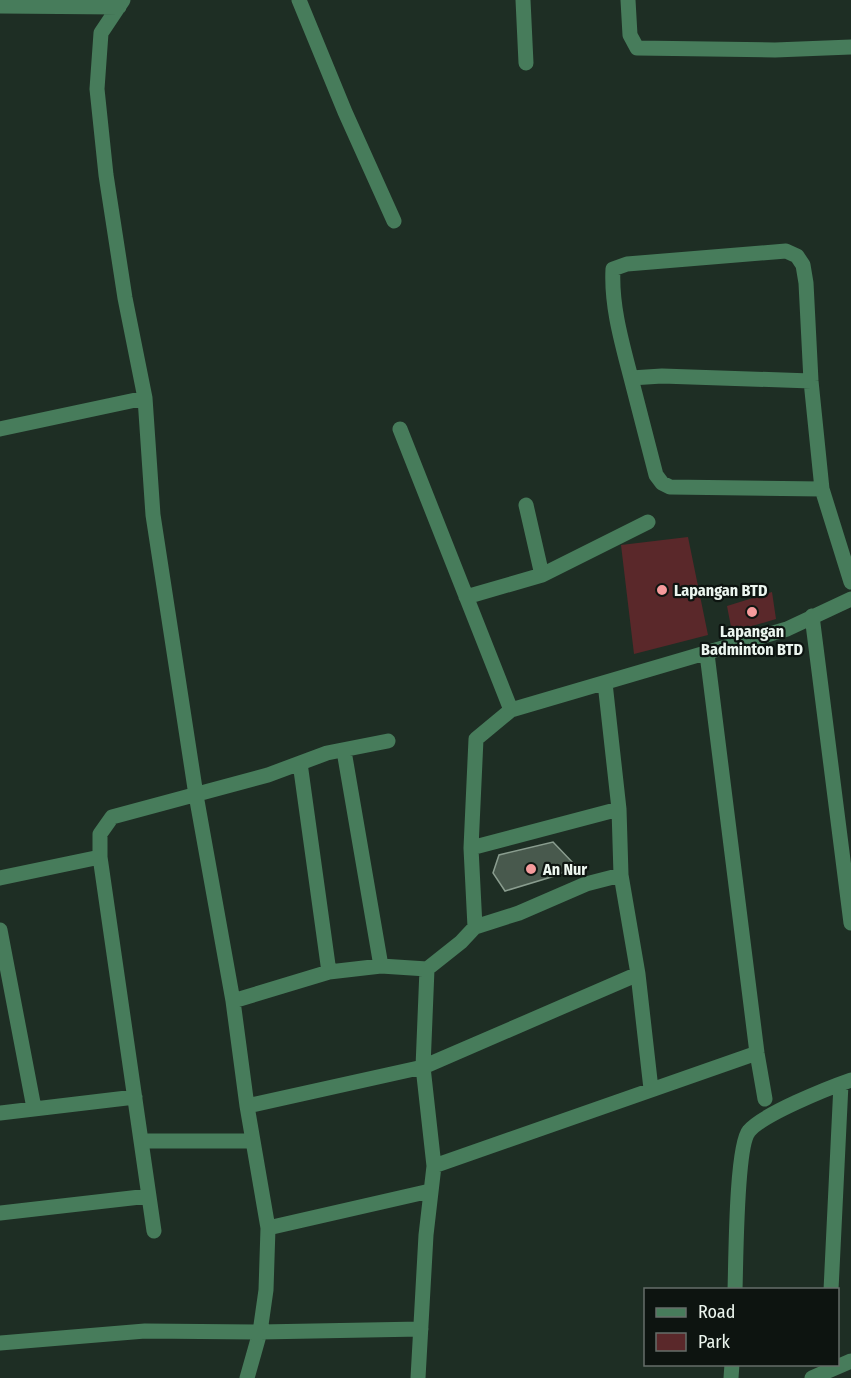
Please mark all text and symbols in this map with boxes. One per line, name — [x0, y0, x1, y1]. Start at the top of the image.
place label: Lapangan BTD — [674, 581, 768, 600]
marker: Lapangan BTD — [655, 583, 669, 597]
marker: Lapangan Badminton BTD — [745, 605, 759, 619]
place label: Lapangan Badminton BTD — [701, 622, 803, 659]
place label: An Nur — [542, 860, 587, 879]
marker: An Nur — [524, 862, 538, 876]
legend — [644, 1288, 839, 1366]
text: Road — [698, 1301, 735, 1323]
text: Park — [698, 1331, 731, 1353]

